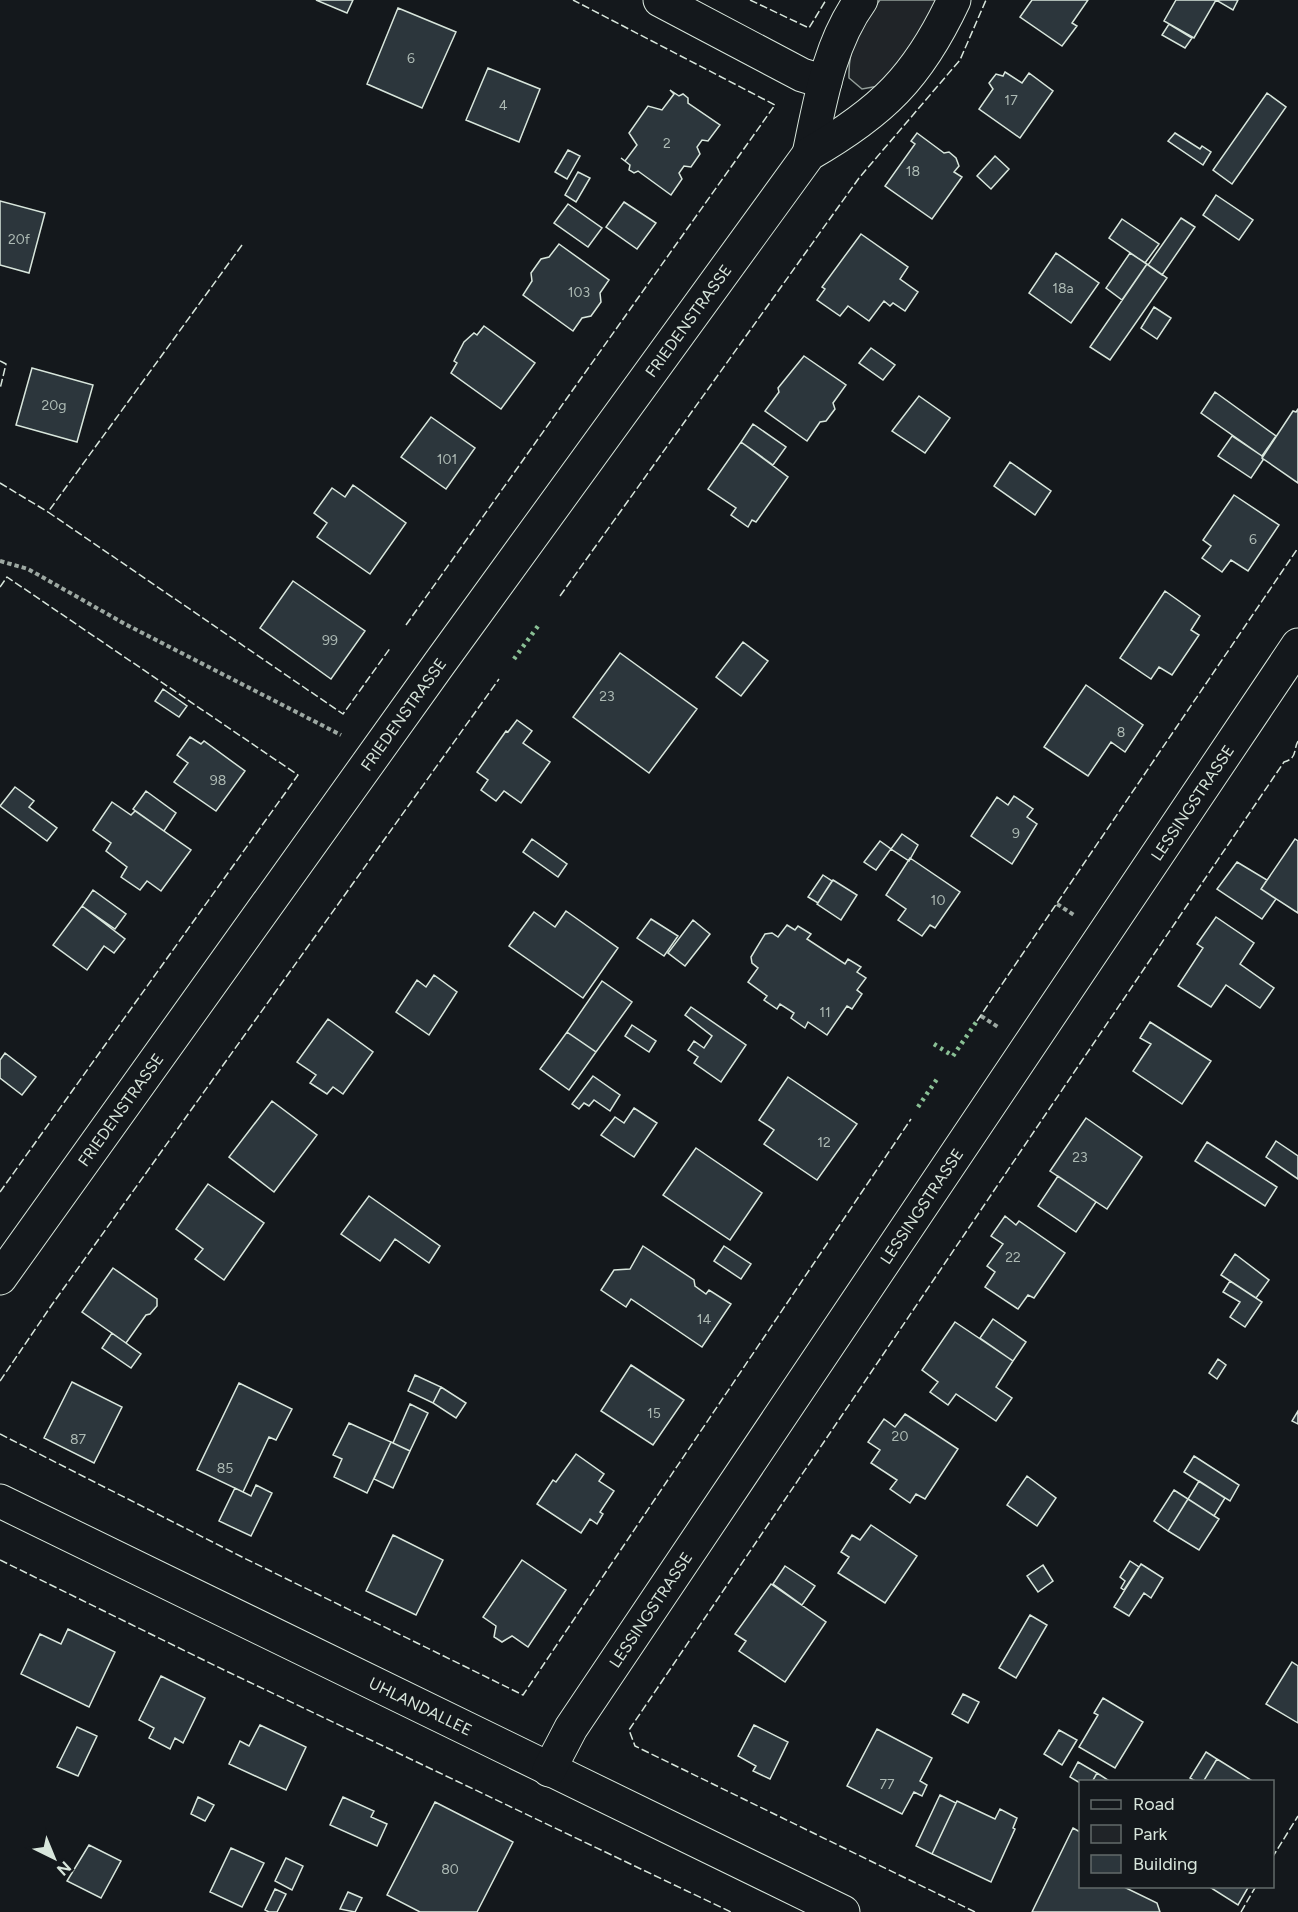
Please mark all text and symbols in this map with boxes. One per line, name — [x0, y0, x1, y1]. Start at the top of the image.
house number: 6 — [407, 50, 415, 67]
house number: 17 — [1004, 92, 1018, 109]
house number: 4 — [499, 97, 508, 114]
house number: 2 — [663, 135, 671, 152]
house number: 18 — [906, 163, 920, 180]
house number: 20f — [8, 231, 31, 248]
street label: FRIEDENSTRASSE — [641, 261, 735, 381]
house number: 18a — [1052, 280, 1074, 297]
house number: 103 — [568, 284, 590, 301]
house number: 20g — [41, 397, 67, 414]
house number: 101 — [437, 451, 457, 468]
house number: 6 — [1249, 531, 1257, 548]
house number: 99 — [322, 632, 338, 649]
street label: FRIEDENSTRASSE — [356, 654, 450, 774]
house number: 23 — [599, 688, 615, 705]
house number: 8 — [1117, 724, 1125, 741]
street label: LESSINGSTRASSE — [1147, 741, 1238, 864]
house number: 98 — [210, 772, 226, 789]
house number: 9 — [1012, 825, 1020, 842]
house number: 10 — [931, 892, 945, 909]
house number: 11 — [819, 1004, 831, 1021]
street label: FRIEDENSTRASSE — [74, 1050, 167, 1170]
house number: 12 — [817, 1134, 831, 1151]
street label: LESSINGSTRASSE — [876, 1145, 967, 1267]
house number: 23 — [1072, 1149, 1088, 1166]
house number: 22 — [1005, 1249, 1021, 1266]
house number: 14 — [697, 1311, 712, 1328]
house number: 15 — [647, 1405, 661, 1422]
house number: 20 — [892, 1428, 908, 1445]
house number: 87 — [70, 1431, 87, 1448]
house number: 85 — [217, 1460, 233, 1477]
street label: LESSINGSTRASSE — [605, 1548, 696, 1671]
street label: UHLANDALLEE — [366, 1673, 475, 1739]
house number: 77 — [879, 1776, 895, 1793]
legend — [1079, 1780, 1274, 1888]
text: Road — [1133, 1793, 1174, 1815]
text: Park — [1133, 1823, 1168, 1845]
north arrow — [24, 1828, 84, 1888]
text: Building — [1133, 1853, 1198, 1875]
text: N — [53, 1857, 75, 1880]
house number: 80 — [441, 1861, 459, 1878]

